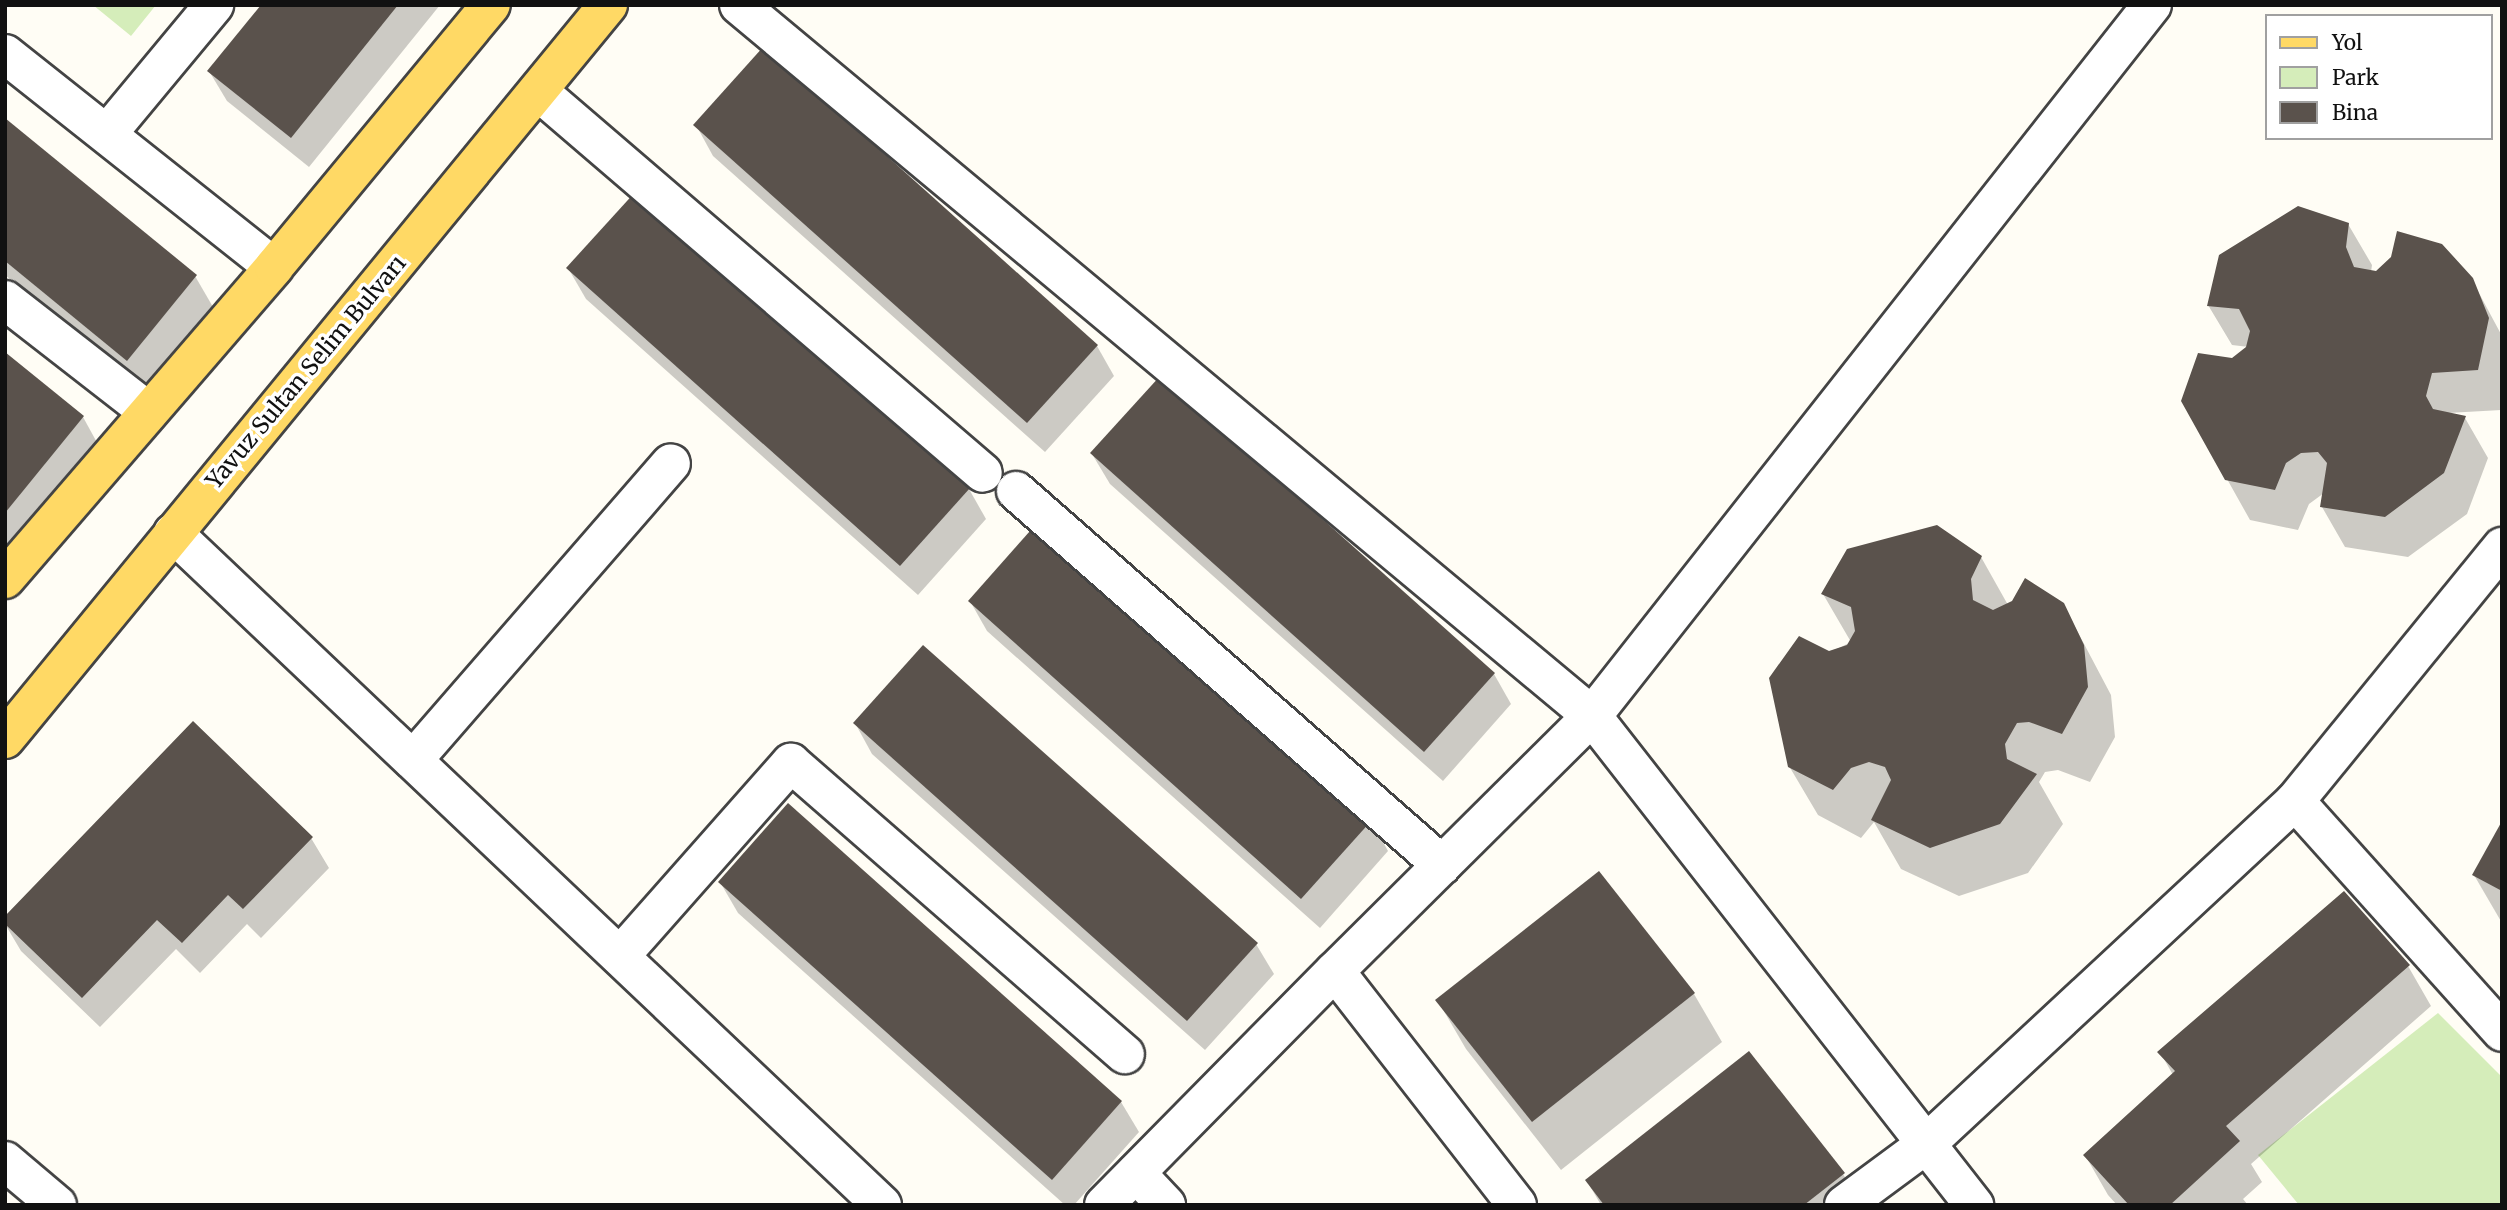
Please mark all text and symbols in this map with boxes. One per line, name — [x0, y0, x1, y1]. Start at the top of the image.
legend — [2266, 14, 2493, 140]
text: Yol — [2332, 29, 2362, 56]
text: Park — [2332, 64, 2379, 91]
text: Bina — [2332, 99, 2378, 126]
street label: Yavuz Sultan Selim Bulvarı — [200, 250, 412, 494]

